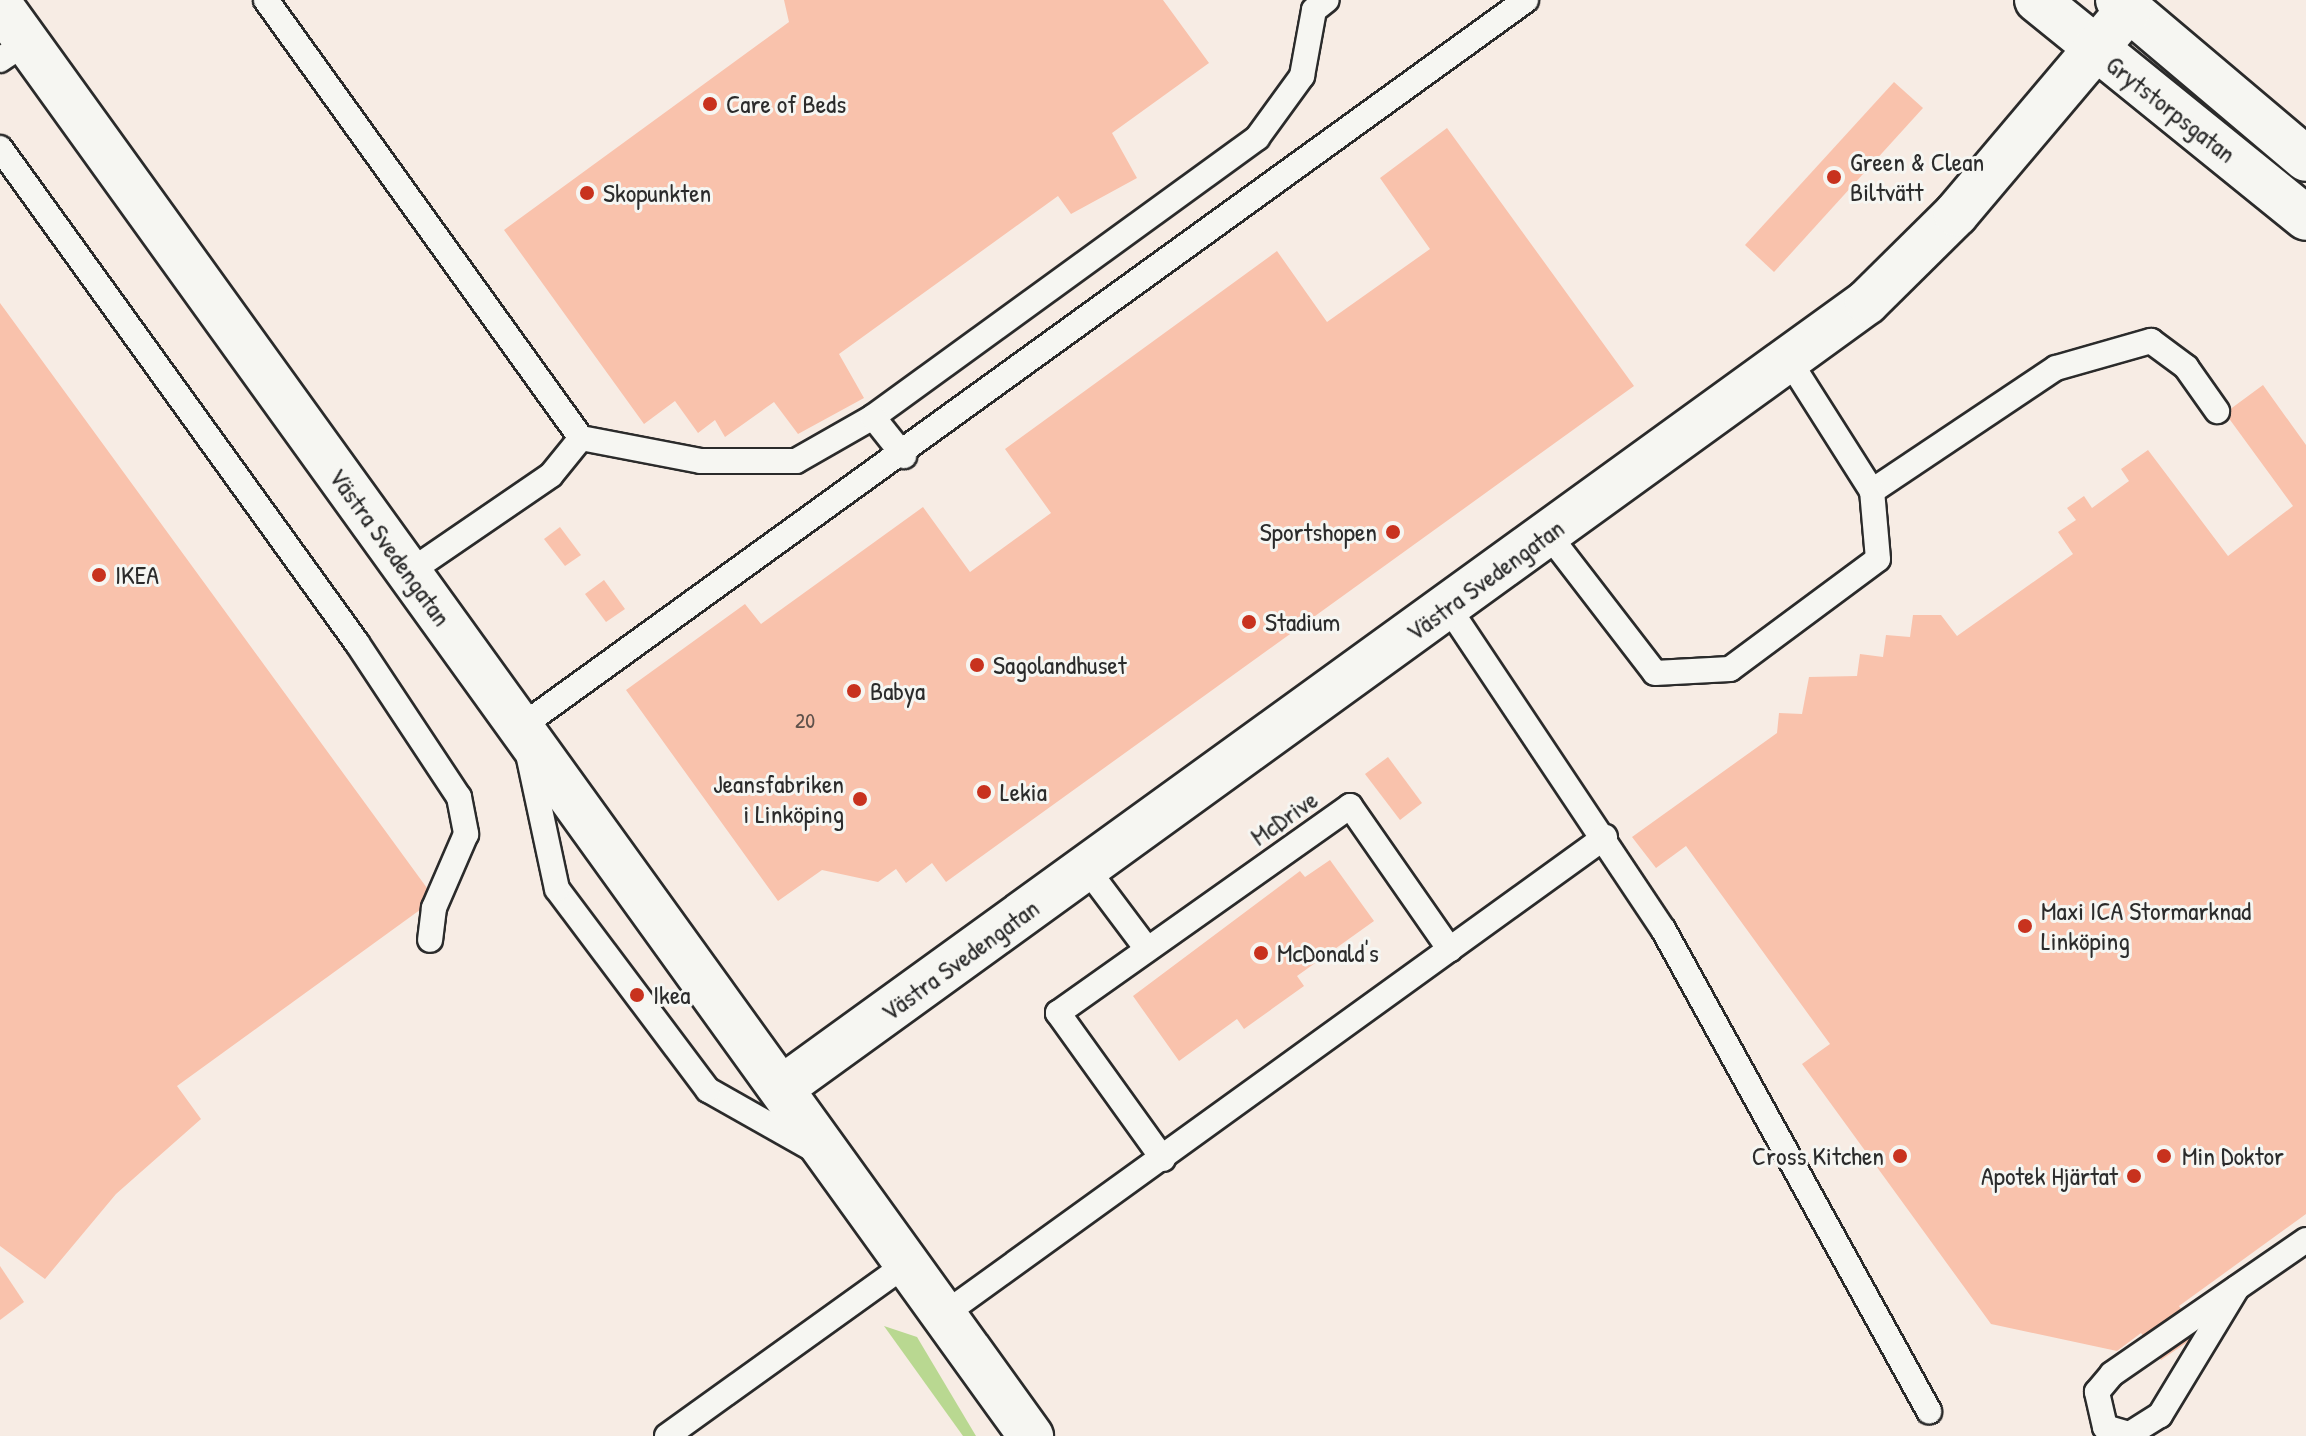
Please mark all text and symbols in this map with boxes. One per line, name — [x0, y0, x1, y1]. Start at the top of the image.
street label: Grytstorpsgatan — [2100, 49, 2242, 169]
place label: Care of Beds — [726, 88, 846, 120]
marker: Care of Beds — [701, 95, 719, 113]
place label: Green & Clean Biltvätt — [1850, 146, 1984, 208]
marker: Green & Clean Biltvätt — [1825, 168, 1843, 186]
place label: Skopunkten — [603, 177, 711, 209]
marker: Skopunkten — [578, 184, 596, 202]
street label: Västra Svedengatan — [322, 462, 458, 632]
street label: Västra Svedengatan — [1400, 512, 1570, 648]
place label: Sportshopen — [1260, 516, 1377, 548]
marker: Sportshopen — [1384, 523, 1402, 541]
place label: IKEA — [115, 559, 159, 591]
marker: IKEA — [90, 566, 108, 584]
place label: Stadium — [1265, 606, 1340, 638]
marker: Stadium — [1240, 613, 1258, 631]
place label: Sagolandhuset — [993, 649, 1127, 681]
marker: Sagolandhuset — [968, 656, 986, 674]
place label: Babya — [870, 675, 925, 707]
marker: Babya — [845, 682, 863, 700]
house number: 20 — [795, 708, 815, 734]
place label: Jeansfabriken i Linköping — [713, 768, 844, 830]
place label: Lekia — [1000, 776, 1047, 808]
marker: Lekia — [975, 783, 993, 801]
street label: McDrive — [1245, 784, 1323, 852]
marker: Jeansfabriken i Linköping — [851, 790, 869, 808]
street label: Västra Svedengatan — [875, 892, 1045, 1028]
place label: Maxi ICA Stormarknad Linköping — [2041, 895, 2251, 956]
marker: Maxi ICA Stormarknad Linköping — [2016, 917, 2034, 935]
place label: McDonald's — [1277, 937, 1379, 969]
marker: McDonald's — [1252, 944, 1270, 962]
place label: Ikea — [653, 979, 690, 1011]
marker: Ikea — [628, 986, 646, 1004]
place label: Cross Kitchen — [1752, 1140, 1884, 1172]
place label: Min Doktor — [2182, 1140, 2284, 1172]
marker: Min Doktor — [2153, 1145, 2175, 1167]
marker: Cross Kitchen — [1891, 1147, 1909, 1165]
place label: Apotek Hjärtat — [1981, 1160, 2118, 1192]
marker: Apotek Hjärtat — [2125, 1167, 2143, 1185]

